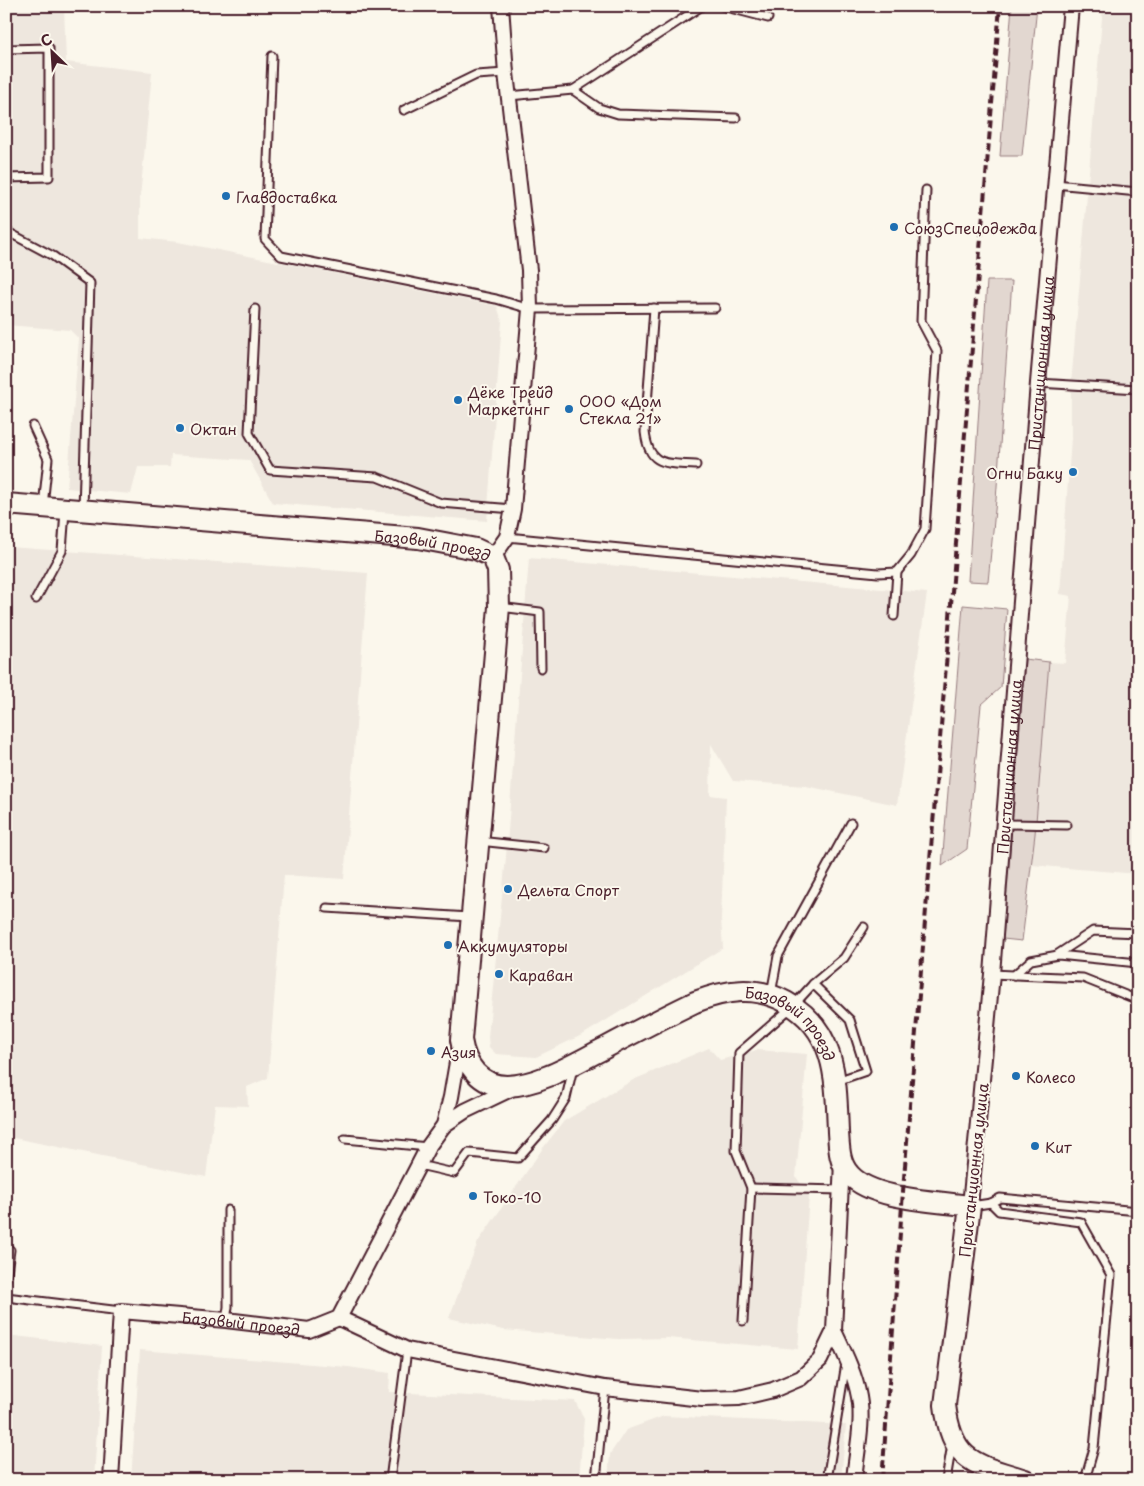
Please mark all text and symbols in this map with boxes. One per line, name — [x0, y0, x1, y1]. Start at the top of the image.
north arrow — [28, 28, 78, 78]
text: С — [37, 28, 56, 52]
place label: Главдоставка — [236, 185, 338, 208]
marker: Главдоставка — [220, 190, 232, 202]
place label: СоюзСпецодежда — [904, 216, 1038, 239]
marker: СоюзСпецодежда — [888, 221, 900, 233]
street label: Пристанционная улица — [1021, 274, 1059, 451]
place label: Дёке Трейд Маркетинг — [467, 380, 553, 420]
place label: ООО «Дом Стекла 21» — [579, 389, 662, 429]
marker: Дёке Трейд Маркетинг — [452, 394, 464, 406]
marker: ООО «Дом Стекла 21» — [563, 403, 575, 415]
place label: Октан — [190, 417, 237, 440]
marker: Октан — [174, 422, 186, 434]
place label: Огни Баку — [986, 461, 1063, 484]
marker: Огни Баку — [1067, 466, 1079, 478]
street label: Базовый проезд — [374, 523, 495, 566]
street label: Пристанционная улица — [990, 678, 1026, 855]
place label: Дельта Спорт — [517, 878, 620, 901]
marker: Дельта Спорт — [502, 883, 514, 895]
place label: Аккумуляторы — [458, 934, 568, 957]
marker: Аккумуляторы — [442, 939, 454, 951]
place label: Караван — [509, 963, 573, 986]
marker: Караван — [493, 968, 505, 980]
street label: Базовый проезд — [744, 979, 842, 1064]
place label: Азия — [441, 1040, 476, 1063]
marker: Азия — [425, 1045, 437, 1057]
place label: Колесо — [1026, 1065, 1076, 1088]
marker: Колесо — [1010, 1070, 1022, 1082]
street label: Пристанционная улица — [952, 1081, 994, 1258]
place label: Кит — [1045, 1135, 1072, 1158]
marker: Кит — [1029, 1140, 1041, 1152]
place label: Токо-10 — [483, 1185, 541, 1208]
marker: Токо-10 — [467, 1190, 479, 1202]
street label: Базовый проезд — [181, 1305, 301, 1340]

